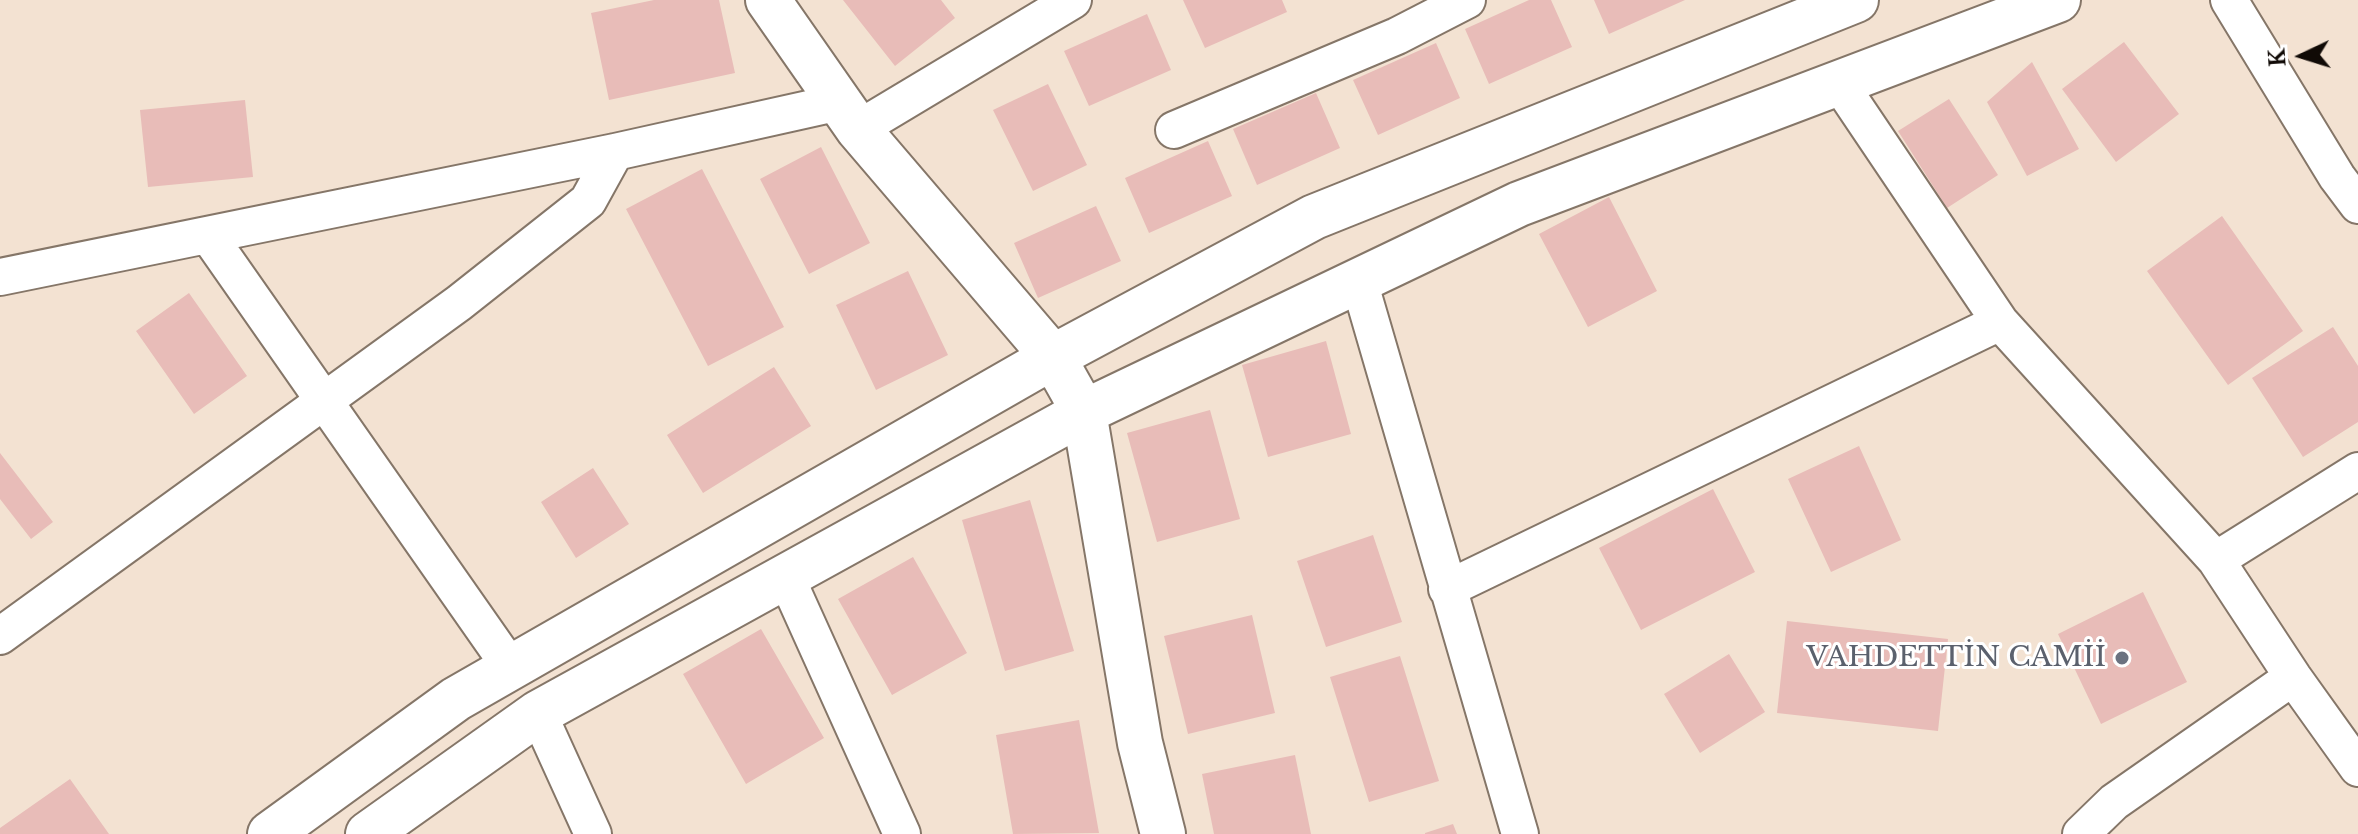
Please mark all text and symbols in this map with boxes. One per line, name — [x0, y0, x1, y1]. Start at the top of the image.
north arrow — [2262, 16, 2342, 96]
text: K — [2263, 48, 2292, 68]
place label: VAHDETTİN CAMİİ — [1806, 641, 2106, 675]
marker: VAHDETTİN CAMİİ — [2113, 649, 2131, 667]

